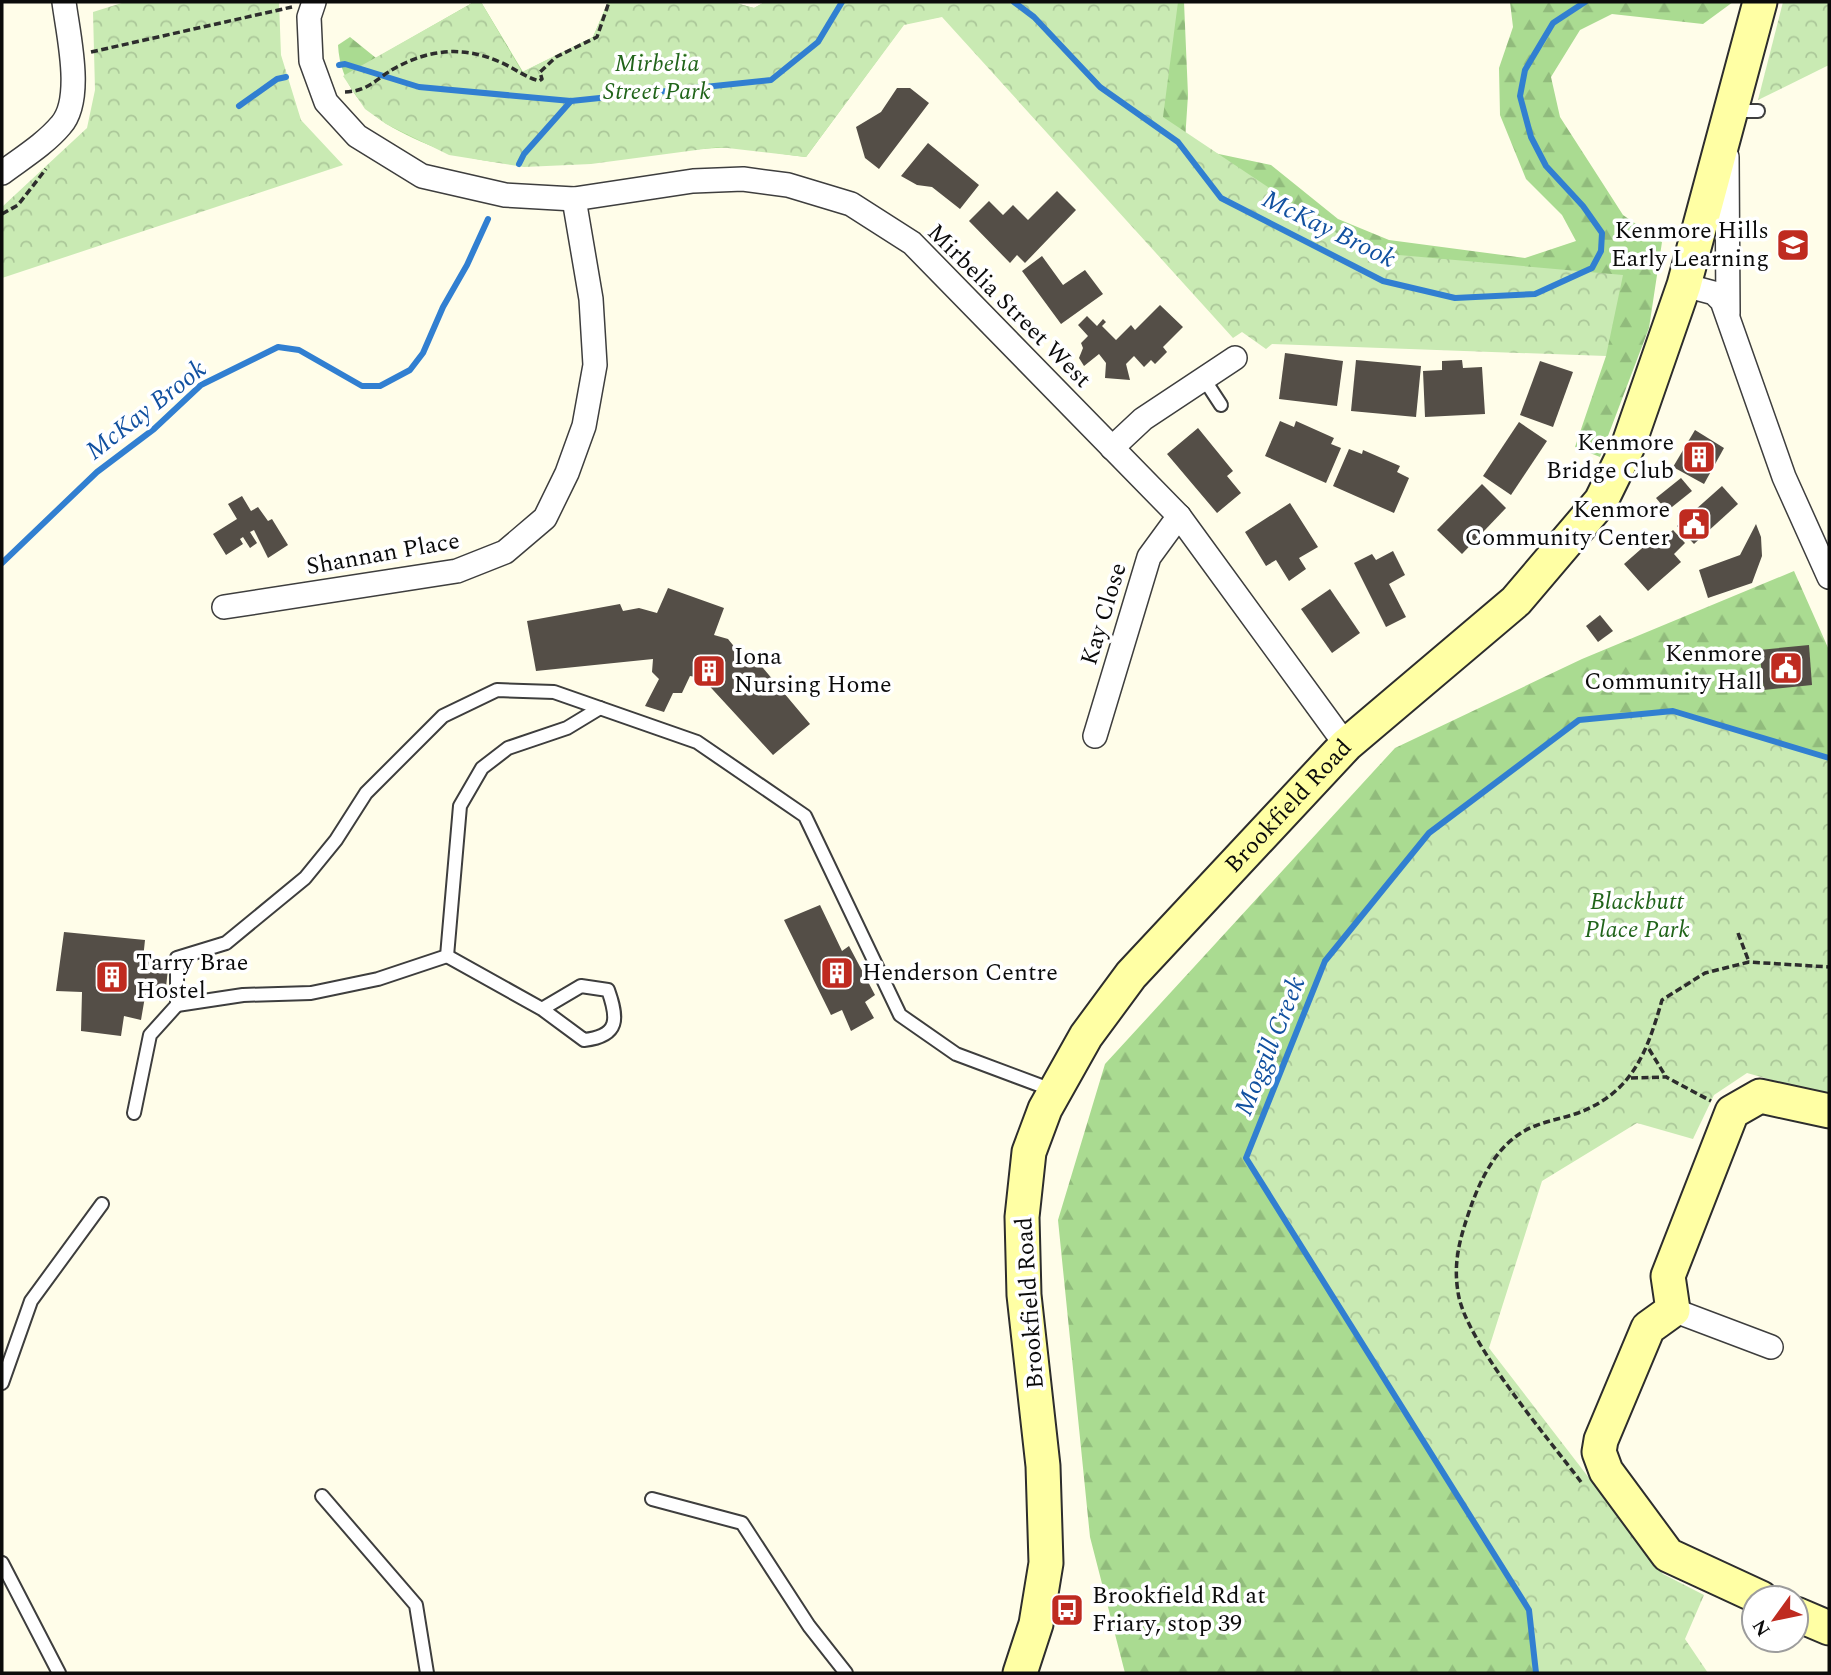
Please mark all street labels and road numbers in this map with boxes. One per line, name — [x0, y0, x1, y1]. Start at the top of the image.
street label: Mirbelia Street West — [919, 216, 1099, 396]
street label: Shannan Place — [304, 523, 462, 585]
street label: Kay Close — [1071, 558, 1137, 670]
street label: Brookfield Road — [1217, 731, 1361, 882]
street label: Brookfield Road — [1006, 1216, 1054, 1390]

